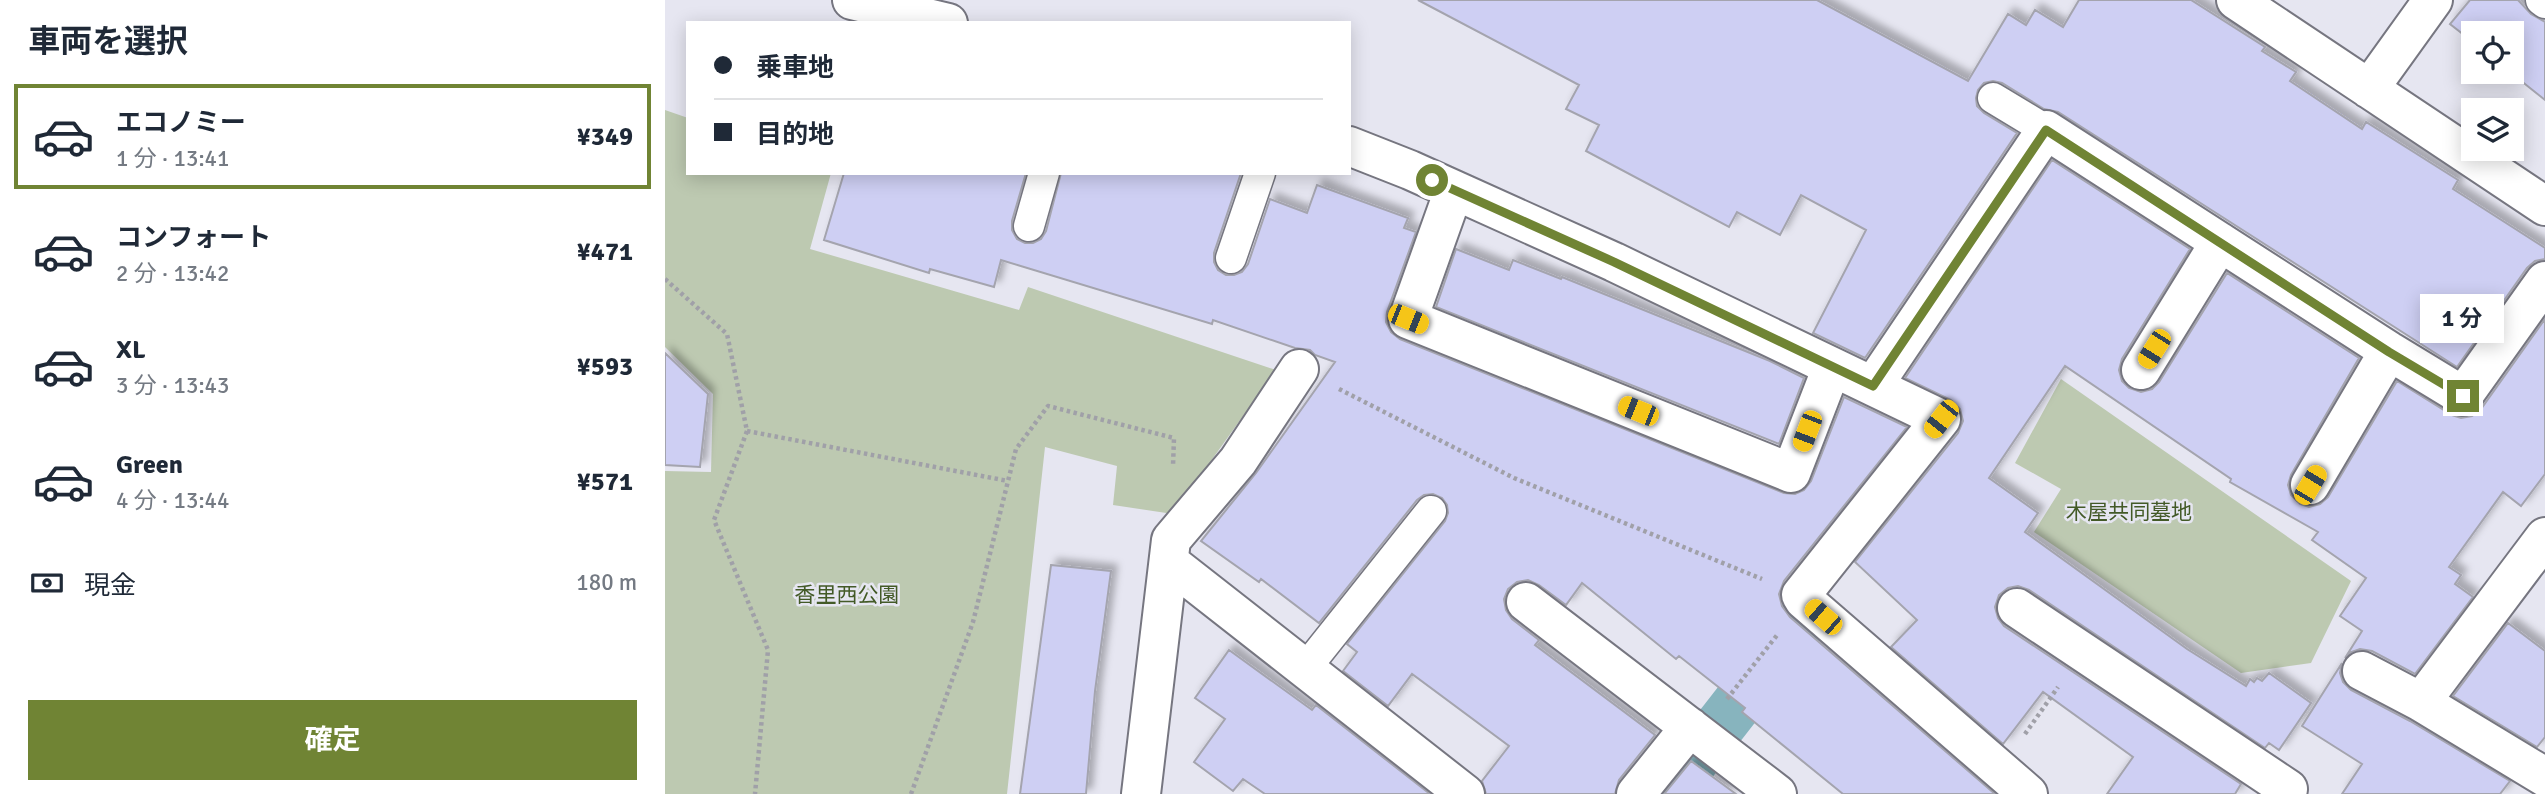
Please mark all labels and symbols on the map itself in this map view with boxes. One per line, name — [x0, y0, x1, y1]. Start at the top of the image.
route start — [1416, 164, 1448, 196]
callout: 1 分 — [2421, 294, 2505, 344]
car — [1385, 301, 1432, 337]
car — [2134, 326, 2175, 372]
route end — [2447, 380, 2479, 412]
car — [1615, 393, 1662, 429]
car — [1920, 396, 1963, 442]
car — [1790, 408, 1825, 454]
car — [2291, 462, 2330, 508]
park label: 木屋共同墓地 — [2066, 499, 2192, 525]
park label: 香里西公園 — [795, 582, 900, 608]
car — [1801, 595, 1846, 639]

